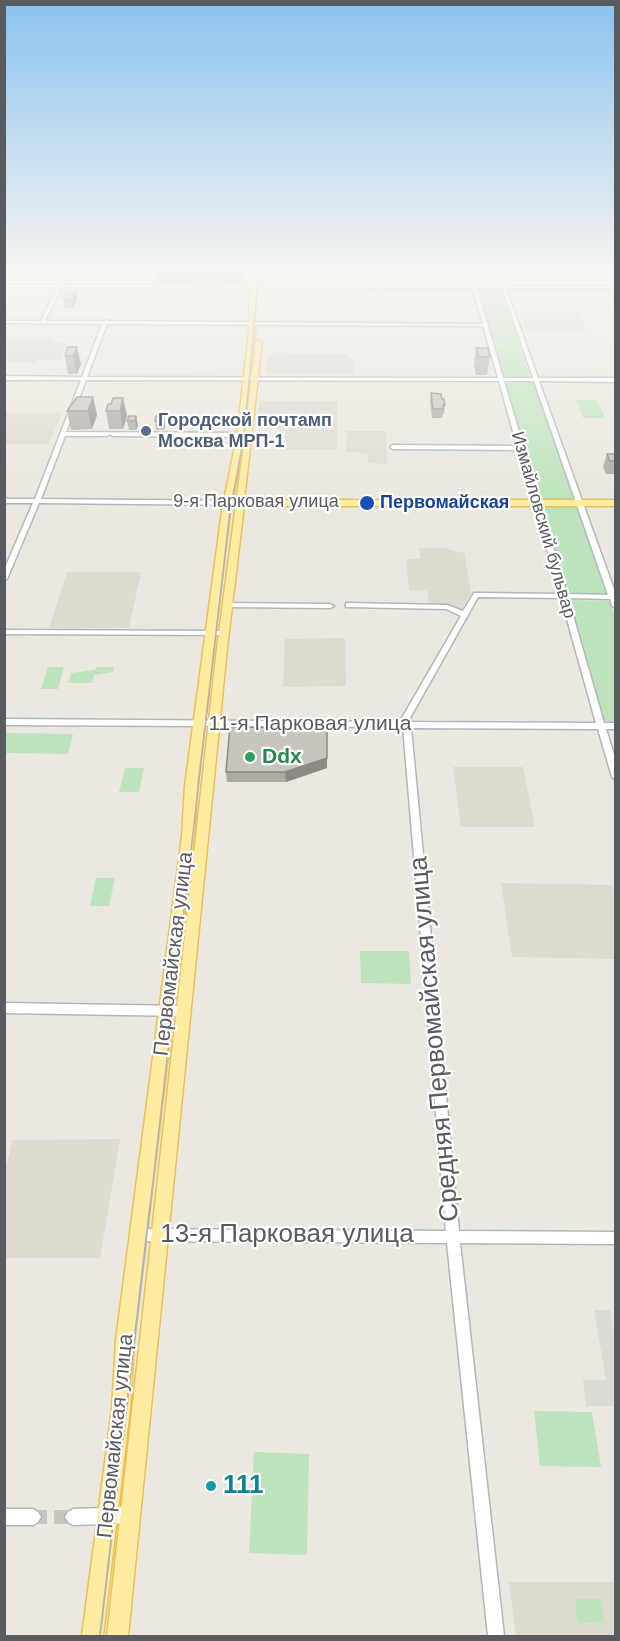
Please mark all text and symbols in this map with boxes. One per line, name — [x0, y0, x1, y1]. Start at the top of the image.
place label: Городской почтамп Москва МРП-1 — [158, 410, 332, 452]
marker: Городской почтамп Москва МРП-1 — [139, 424, 153, 438]
street label: Измайловский бульвар — [506, 429, 580, 621]
street label: 9-я Парковая улица — [173, 491, 339, 513]
place label: Первомайская — [380, 492, 509, 514]
marker: Первомайская — [358, 494, 376, 512]
street label: 11-я Парковая улица — [208, 711, 412, 737]
place label: Ddx — [262, 744, 302, 770]
marker: Ddx — [243, 750, 257, 764]
street label: Первомайская улица — [149, 850, 199, 1058]
street label: Средняя Первомайская улица — [403, 855, 467, 1223]
street label: 13-я Парковая улица — [160, 1219, 414, 1251]
street label: Первомайская улица — [93, 1332, 139, 1540]
place label: 111 — [223, 1470, 264, 1502]
marker: 111 — [204, 1479, 218, 1493]

